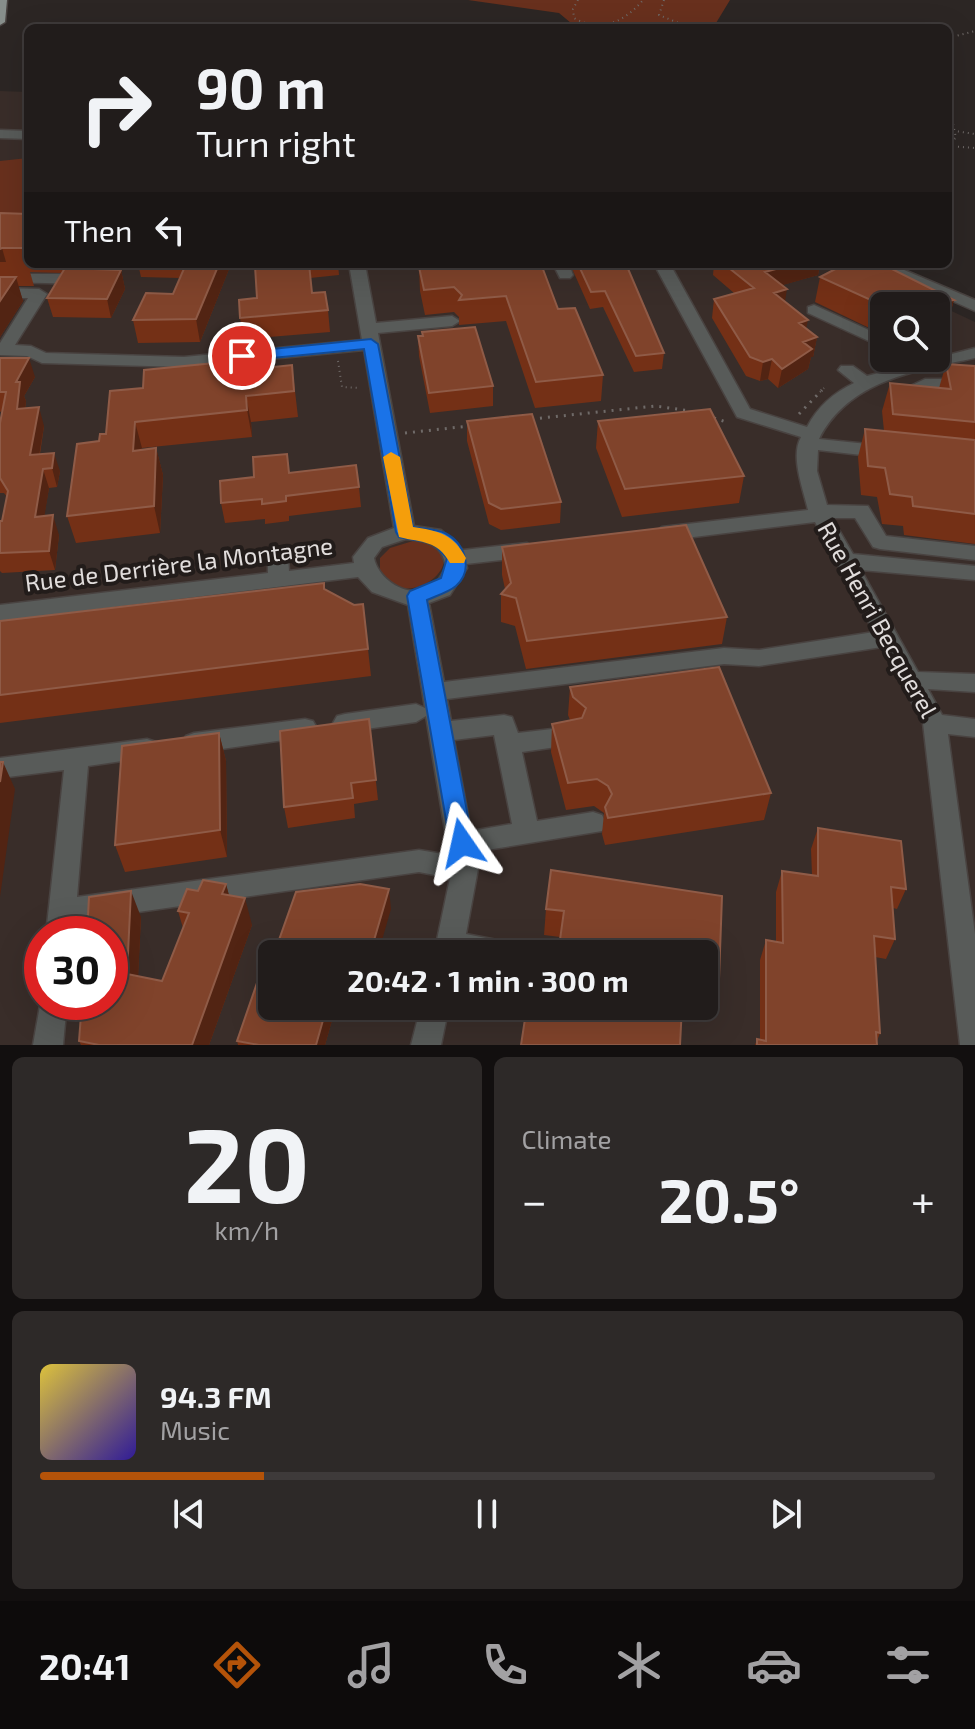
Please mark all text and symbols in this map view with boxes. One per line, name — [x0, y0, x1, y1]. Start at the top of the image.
text: 90 m — [196, 53, 326, 120]
icon: right — [64, 56, 168, 160]
text: Turn right — [196, 121, 356, 164]
icon: left — [148, 208, 192, 252]
text: Then — [64, 212, 132, 248]
map controls — [870, 292, 950, 372]
button: search — [870, 292, 950, 372]
pin — [208, 322, 276, 390]
icon: arrive — [220, 334, 264, 378]
street label: Rue Henri Becquerel — [812, 516, 944, 722]
street label: Rue de Derrière la Montagne — [23, 530, 334, 597]
position arrow — [420, 801, 504, 885]
speed limit sign: 30 — [24, 916, 128, 1020]
text: 20:42 · 1 min · 300 m — [347, 962, 629, 998]
text: 20 — [184, 1099, 310, 1224]
text: Climate — [522, 1123, 611, 1154]
text: 20.5° — [658, 1163, 800, 1235]
text: − — [522, 1173, 547, 1226]
text: + — [911, 1173, 935, 1226]
text: km/h — [214, 1214, 279, 1245]
text: 94.3 FM — [160, 1378, 272, 1414]
text: Music — [160, 1414, 230, 1445]
icon: previous — [167, 1492, 211, 1536]
icon: pause — [465, 1492, 509, 1536]
icon: next — [764, 1492, 808, 1536]
icon: directions — [209, 1637, 265, 1693]
icon: music — [343, 1637, 399, 1693]
icon: phone — [477, 1637, 533, 1693]
icon: climate — [611, 1637, 667, 1693]
icon: car — [746, 1637, 802, 1693]
icon: filters — [880, 1637, 936, 1693]
text: 20:41 — [39, 1644, 130, 1687]

